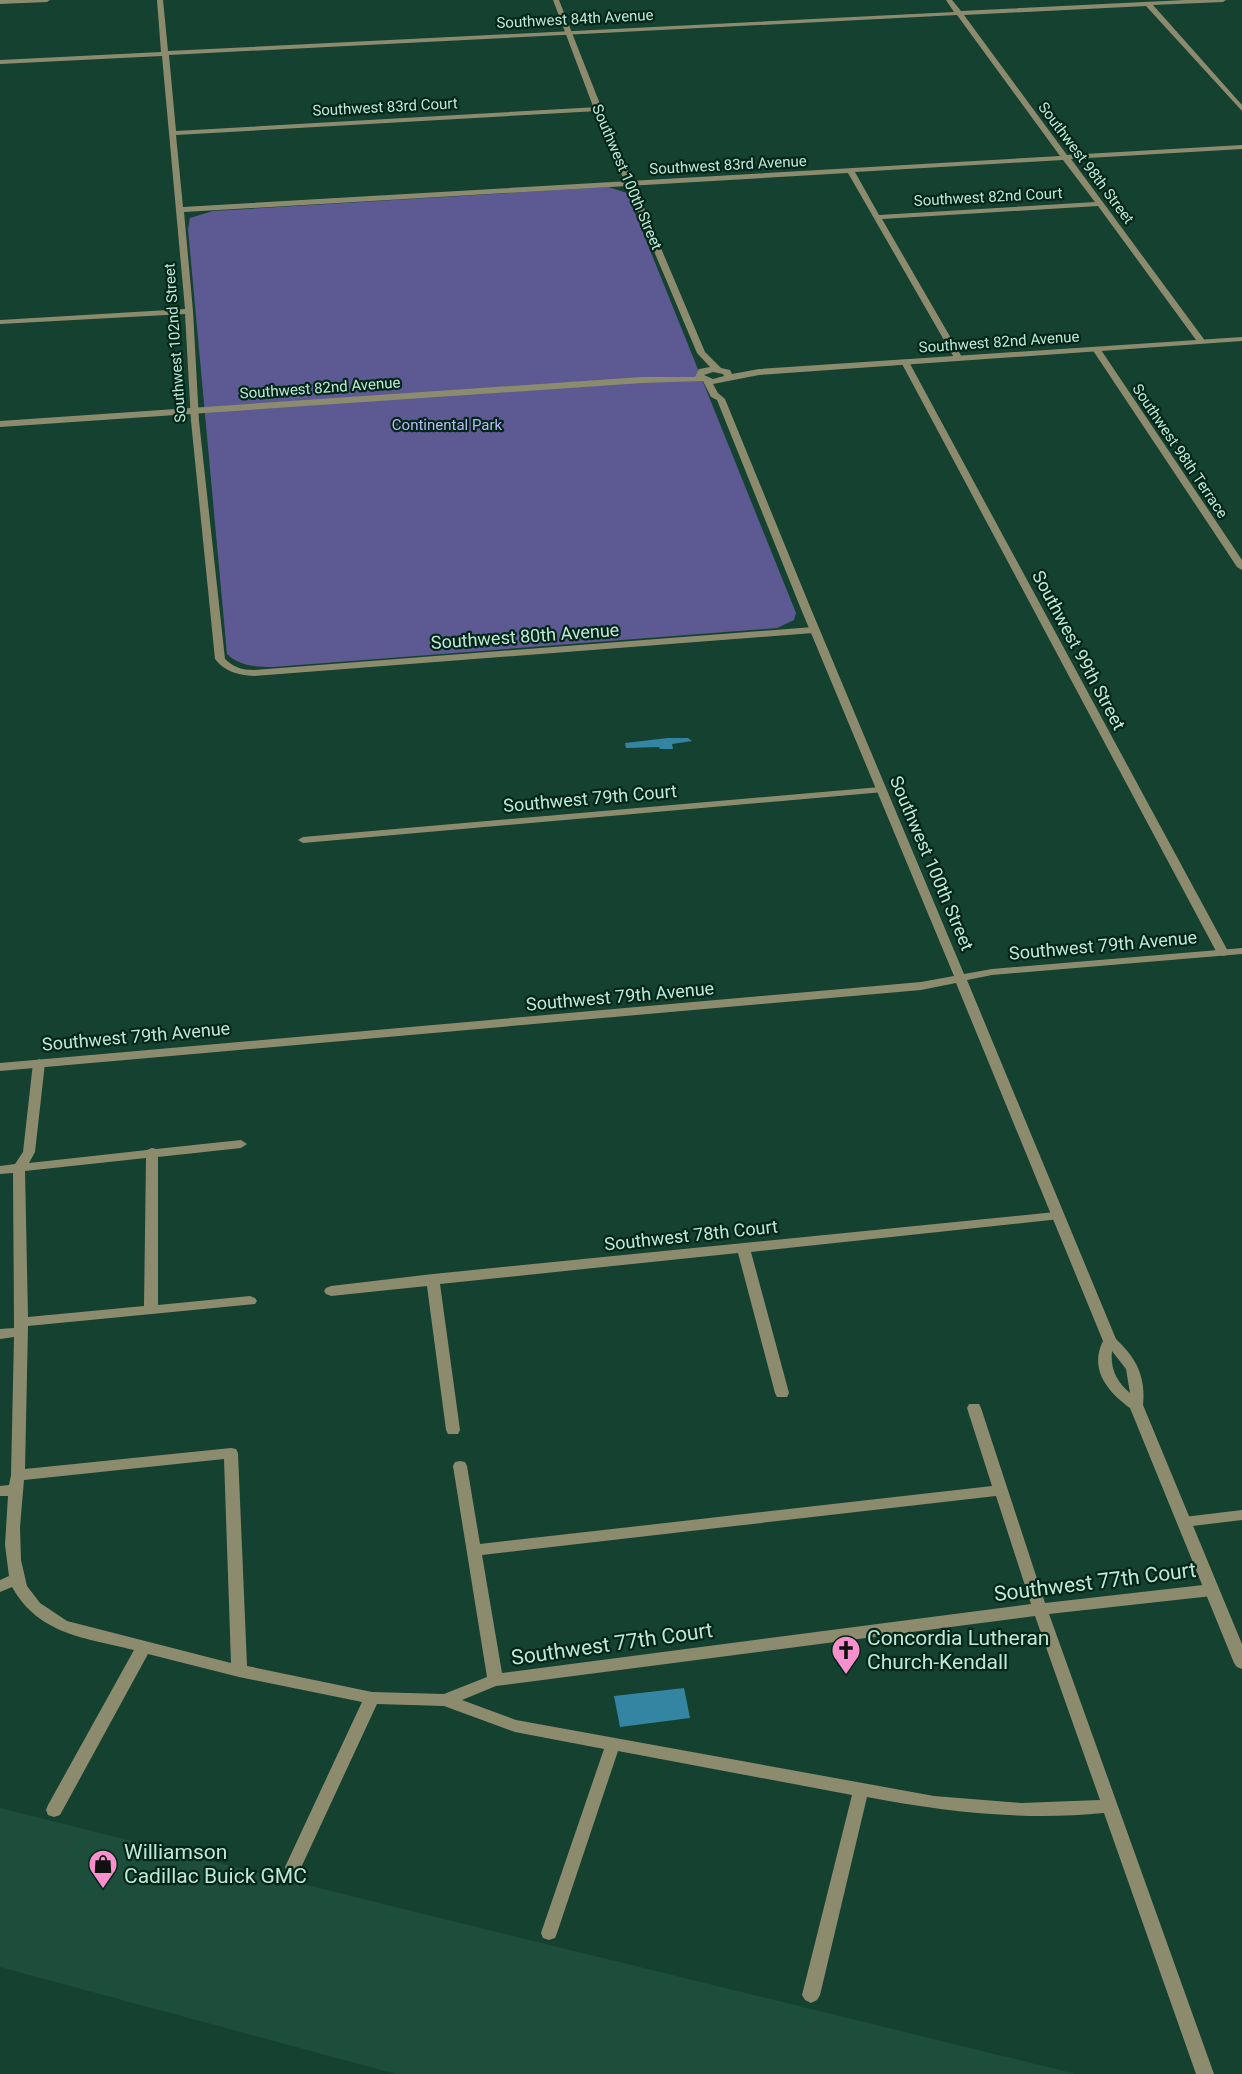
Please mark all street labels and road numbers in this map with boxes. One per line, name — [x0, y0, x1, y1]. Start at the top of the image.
street label: Southwest 84th Avenue — [496, 6, 654, 32]
street label: Southwest 83rd Court — [312, 94, 458, 120]
street label: Southwest 98th Street — [1034, 99, 1138, 228]
street label: Southwest 100th Street — [588, 102, 666, 253]
street label: Southwest 83rd Avenue — [649, 152, 807, 178]
street label: Southwest 82nd Court — [913, 184, 1063, 210]
street label: Southwest 102nd Street — [160, 263, 190, 423]
street label: Southwest 82nd Avenue — [918, 327, 1080, 357]
street label: Southwest 82nd Avenue — [239, 373, 401, 403]
street label: Southwest 98th Terrace — [1128, 380, 1232, 522]
street label: Southwest 99th Street — [1028, 567, 1130, 733]
street label: Southwest 80th Avenue — [430, 619, 620, 653]
street label: Southwest 100th Street — [886, 773, 978, 953]
street label: Southwest 79th Court — [502, 780, 678, 816]
street label: Southwest 79th Avenue — [1008, 926, 1198, 964]
street label: Southwest 79th Avenue — [525, 977, 715, 1015]
street label: Southwest 79th Avenue — [41, 1017, 231, 1055]
street label: Southwest 78th Court — [603, 1215, 779, 1255]
street label: Southwest 77th Court — [993, 1558, 1197, 1606]
street label: Southwest 77th Court — [510, 1618, 714, 1670]

